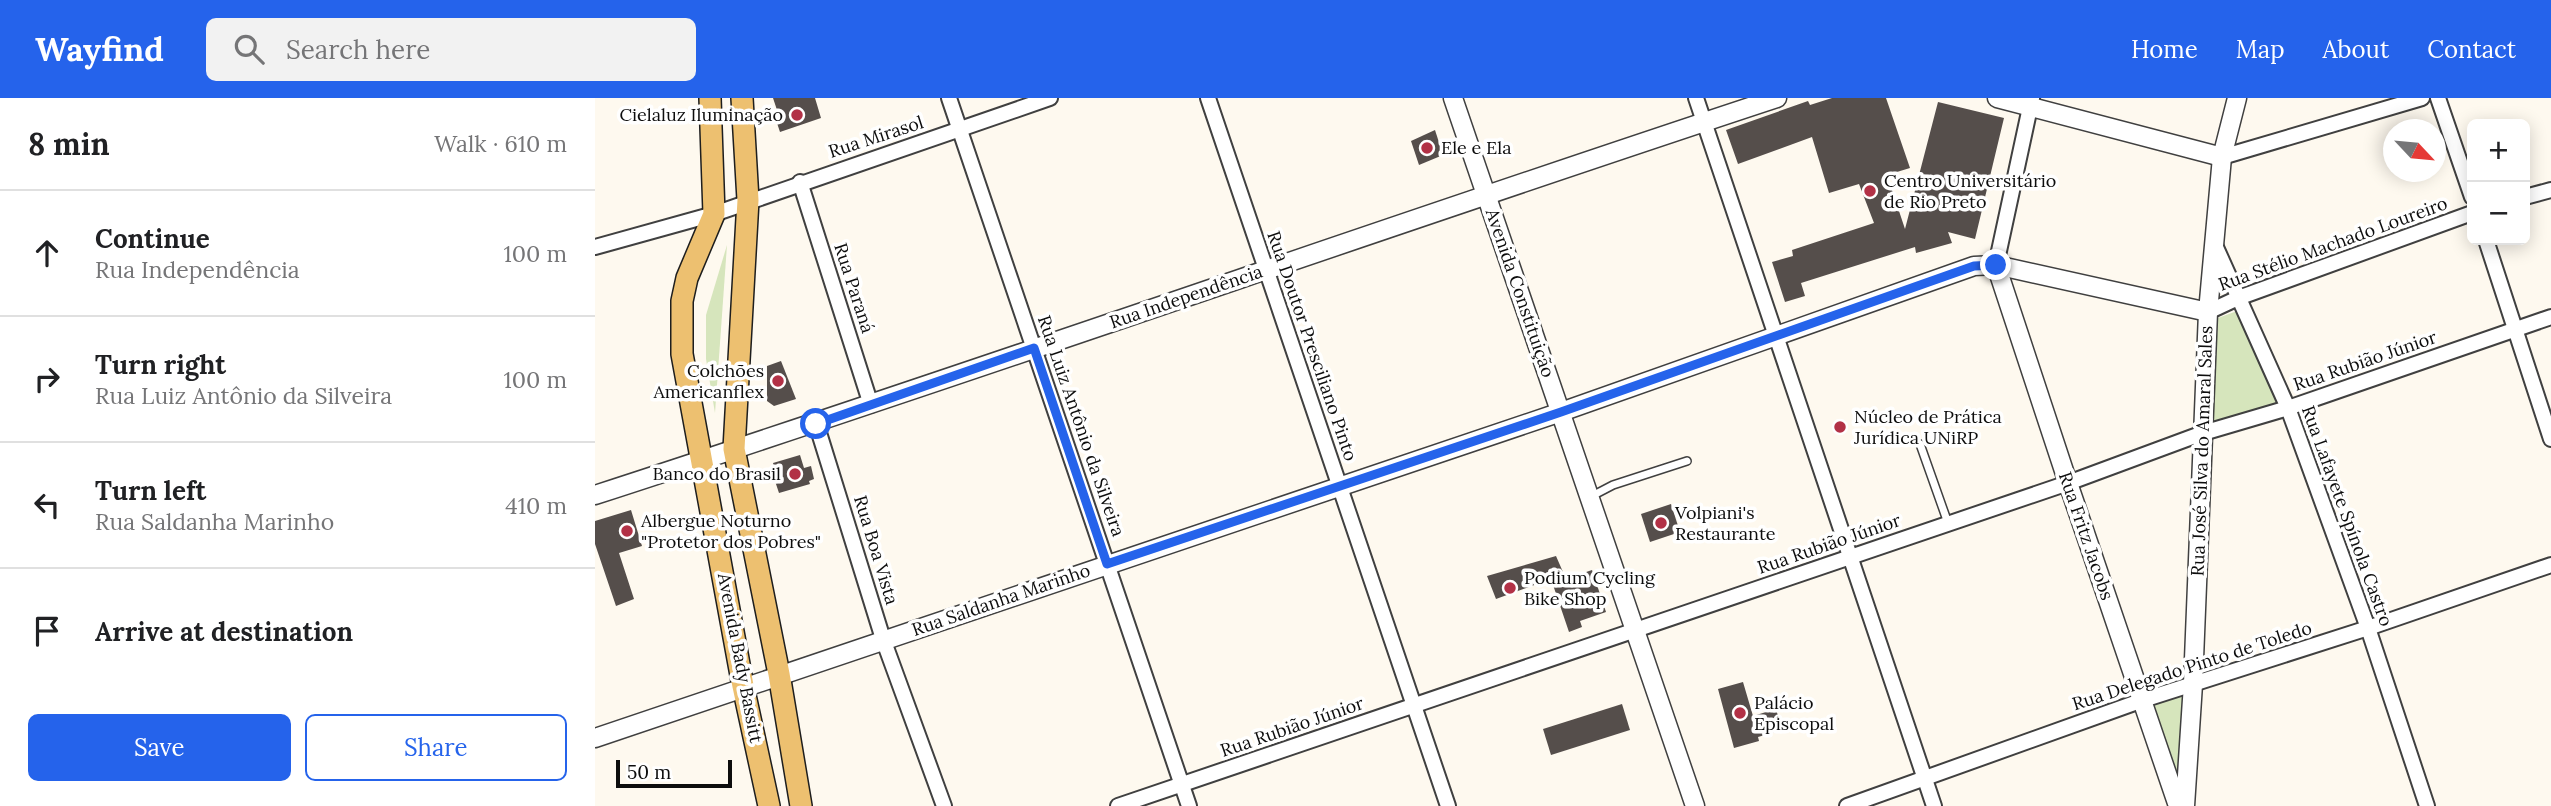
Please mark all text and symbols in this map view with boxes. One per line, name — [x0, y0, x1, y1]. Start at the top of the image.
search box — [206, 18, 696, 81]
text: Wayfind — [35, 28, 164, 70]
icon: search — [230, 30, 268, 68]
text: Search here — [286, 33, 430, 66]
text: Home — [2131, 34, 2198, 65]
text: Map — [2236, 34, 2285, 65]
text: About — [2323, 34, 2389, 65]
text: Contact — [2427, 34, 2516, 65]
place label: Cielaluz Iluminação — [619, 103, 783, 126]
marker: Cielaluz Iluminação — [789, 107, 805, 123]
street label: Rua Mirasol — [826, 110, 926, 163]
north arrow — [2383, 119, 2446, 182]
map controls — [2467, 119, 2530, 245]
button: + — [2467, 119, 2530, 182]
text: 8 min — [28, 125, 110, 163]
text: Walk · 610 m — [434, 129, 567, 158]
place label: Ele e Ela — [1441, 136, 1511, 159]
marker: Ele e Ela — [1419, 140, 1435, 156]
place label: Centro Universitário de Rio Preto — [1884, 169, 2056, 213]
button: − — [2467, 182, 2530, 245]
marker: Centro Universitário de Rio Preto — [1862, 183, 1878, 199]
street label: Rua Stélio Machado Loureiro — [2215, 191, 2450, 296]
street label: Avenida Constituição — [1480, 204, 1560, 380]
text: Continue — [95, 222, 210, 255]
street label: Rua Doutor Presciliano Pinto — [1262, 228, 1363, 464]
icon: ahead — [28, 234, 66, 272]
text: 100 m — [503, 239, 567, 268]
street label: Rua Paraná — [829, 240, 880, 336]
route end — [1980, 249, 2011, 280]
text: Rua Independência — [95, 255, 300, 284]
street label: Rua Independência — [1106, 260, 1265, 333]
street label: Rua Luiz Antônio da Silveira — [1033, 312, 1130, 540]
street label: Rua José Silva do Amaral Sales — [2186, 325, 2217, 577]
street label: Rua Rubião Júnior — [2290, 325, 2440, 396]
text: Turn right — [95, 348, 226, 381]
place label: Colchões Americanflex — [653, 359, 764, 403]
icon: right — [28, 360, 66, 398]
text: 100 m — [503, 365, 567, 394]
marker: Colchões Americanflex — [770, 373, 786, 389]
text: Rua Luiz Antônio da Silveira — [95, 381, 392, 410]
street label: Rua Lafayete Spínola Castro — [2297, 402, 2398, 629]
place label: Núcleo de Prática Jurídica UNiRP — [1853, 405, 2002, 449]
route start — [800, 408, 831, 439]
marker: Núcleo de Prática Jurídica UNiRP — [1832, 419, 1848, 435]
place label: Banco do Brasil — [653, 462, 781, 485]
marker: Banco do Brasil — [787, 466, 803, 482]
street label: Rua Fritz Jacobs — [2054, 469, 2119, 603]
text: Turn left — [95, 474, 206, 507]
icon: left — [28, 486, 66, 524]
text: 410 m — [505, 491, 567, 520]
street label: Rua Boa Vista — [849, 492, 904, 607]
place label: Volpiani's Restaurante — [1674, 501, 1776, 545]
text: Rua Saldanha Marinho — [95, 507, 334, 536]
street label: Rua Rubião Júnior — [1754, 508, 1904, 579]
place label: Albergue Noturno "Protetor dos Pobres" — [640, 509, 821, 553]
marker: Volpiani's Restaurante — [1653, 515, 1669, 531]
marker: Albergue Noturno "Protetor dos Pobres" — [619, 523, 635, 539]
street label: Rua Saldanha Marinho — [909, 558, 1093, 641]
place label: Podium Cycling Bike Shop — [1524, 566, 1656, 610]
street label: Avenida Bady Bassitt — [713, 570, 768, 745]
marker: Podium Cycling Bike Shop — [1502, 580, 1518, 596]
icon: arrive — [28, 612, 66, 650]
text: Arrive at destination — [95, 615, 353, 648]
street label: Rua Delegado Pinto de Toledo — [2069, 616, 2314, 715]
street label: Rua Rubião Júnior — [1217, 691, 1367, 762]
place label: Palácio Episcopal — [1754, 691, 1834, 735]
marker: Palácio Episcopal — [1732, 705, 1748, 721]
button: Save — [28, 714, 291, 781]
button: Share — [305, 714, 567, 781]
scale bar — [616, 757, 731, 789]
text: 50 m — [627, 760, 671, 784]

